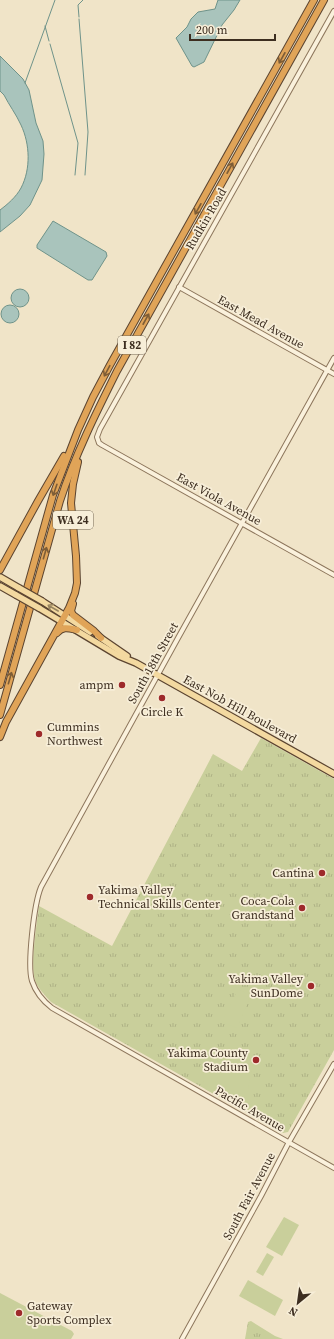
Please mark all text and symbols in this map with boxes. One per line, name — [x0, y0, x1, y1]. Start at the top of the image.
scale bar — [190, 16, 275, 42]
text: 200 m — [196, 22, 228, 38]
one-way arrow — [277, 52, 285, 64]
one-way arrow — [227, 162, 234, 174]
street label: Rudkin Road — [182, 185, 230, 253]
one-way arrow — [193, 202, 201, 214]
street label: East Mead Avenue — [215, 292, 307, 352]
one-way arrow — [143, 313, 151, 325]
road number: I 82 — [118, 336, 146, 354]
one-way arrow — [103, 365, 110, 377]
street label: East Viola Avenue — [174, 469, 264, 529]
one-way arrow — [51, 483, 58, 496]
road number: WA 24 — [53, 511, 93, 529]
one-way arrow — [42, 546, 49, 559]
one-way arrow — [47, 603, 59, 611]
street label: South 18th Street — [124, 619, 182, 706]
street label: East Nob Hill Boulevard — [180, 671, 300, 747]
one-way arrow — [7, 672, 15, 685]
place label: ampm — [80, 677, 114, 693]
marker: ampm — [117, 680, 127, 690]
marker: Circle K — [157, 693, 167, 703]
place label: Circle K — [141, 704, 183, 720]
place label: Cummins Northwest — [47, 719, 103, 749]
marker: Cummins Northwest — [34, 729, 44, 739]
place label: Cantina — [272, 865, 315, 881]
marker: Cantina — [317, 868, 327, 878]
place label: Yakima Valley Technical Skills Center — [98, 882, 220, 912]
marker: Yakima Valley Technical Skills Center — [85, 892, 95, 902]
place label: Coca-Cola Grandstand — [232, 893, 295, 923]
marker: Coca-Cola Grandstand — [297, 903, 307, 913]
place label: Yakima Valley SunDome — [228, 971, 304, 1001]
marker: Yakima Valley SunDome — [306, 981, 316, 991]
place label: Yakima County Stadium — [167, 1045, 249, 1075]
marker: Yakima County Stadium — [251, 1055, 261, 1065]
street label: Pacific Avenue — [212, 1083, 288, 1135]
street label: South Fair Avenue — [219, 1149, 279, 1243]
north arrow — [278, 1283, 318, 1323]
place label: Gateway Sports Complex — [27, 1298, 112, 1328]
text: N — [286, 1303, 301, 1320]
marker: Gateway Sports Complex — [14, 1308, 24, 1318]

